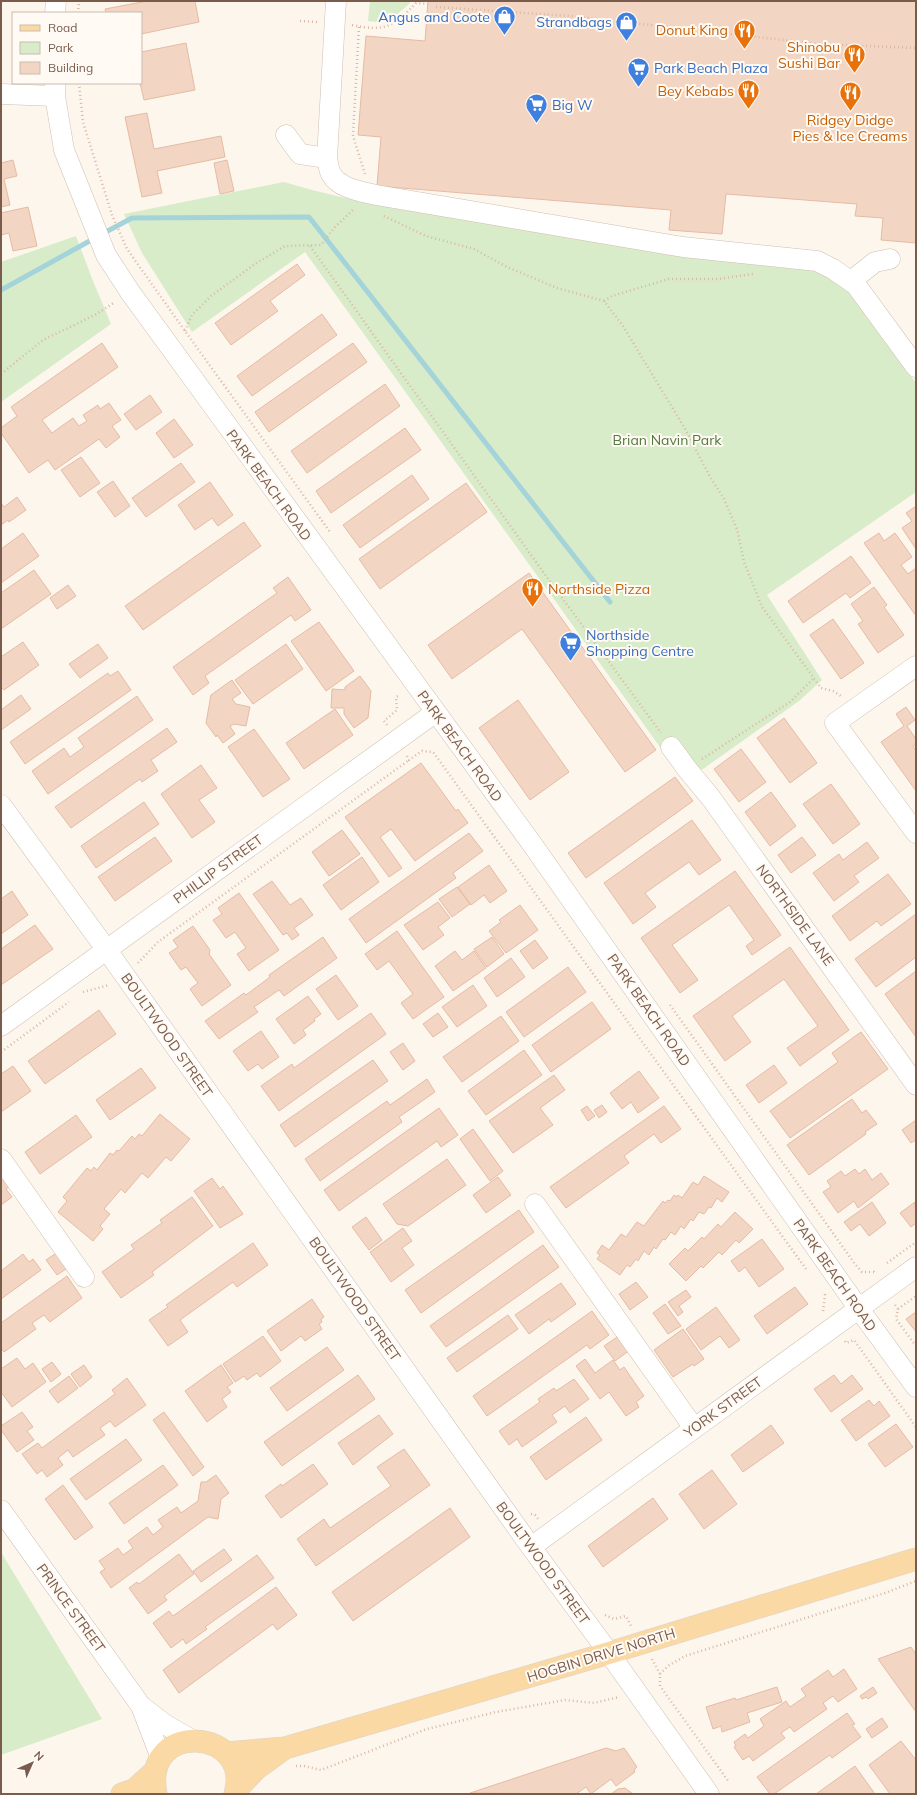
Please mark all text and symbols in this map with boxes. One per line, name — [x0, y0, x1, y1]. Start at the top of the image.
shop icon: Angus and Coote — [492, 4, 518, 37]
place label: Angus and Coote — [378, 8, 490, 26]
shop icon: Strandbags — [614, 9, 640, 42]
legend — [12, 12, 142, 84]
place label: Strandbags — [536, 13, 612, 31]
restaurant icon: Donut King — [731, 17, 757, 50]
text: Road — [48, 20, 77, 35]
place label: Donut King — [656, 21, 728, 39]
place label: Shinobu Sushi Bar — [778, 38, 841, 72]
text: Park — [48, 40, 74, 55]
restaurant icon: Shinobu Sushi Bar — [842, 42, 868, 75]
supermarket icon: Park Beach Plaza — [626, 55, 652, 88]
place label: Park Beach Plaza — [654, 59, 768, 77]
text: Building — [48, 60, 93, 75]
restaurant icon: Bey Kebabs — [736, 78, 762, 111]
restaurant icon: Ridgey Didge Pies & Ice Creams — [837, 79, 863, 112]
place label: Bey Kebabs — [657, 82, 734, 100]
supermarket icon: Big W — [523, 92, 549, 125]
place label: Big W — [552, 96, 593, 114]
place label: Ridgey Didge Pies & Ice Creams — [792, 111, 908, 145]
street label: PARK BEACH ROAD — [223, 426, 315, 544]
park label: Brian Navin Park — [612, 431, 722, 449]
restaurant icon: Northside Pizza — [520, 576, 546, 609]
place label: Northside Pizza — [548, 580, 650, 598]
place label: Northside Shopping Centre — [586, 626, 694, 660]
supermarket icon: Northside Shopping Centre — [557, 630, 583, 663]
street label: PARK BEACH ROAD — [414, 687, 506, 805]
street label: PHILLIP STREET — [170, 830, 267, 908]
street label: NORTHSIDE LANE — [752, 861, 838, 969]
street label: PARK BEACH ROAD — [603, 950, 695, 1070]
street label: BOULTWOOD STREET — [117, 969, 217, 1101]
street label: PARK BEACH ROAD — [789, 1215, 881, 1335]
street label: BOULTWOOD STREET — [305, 1233, 405, 1365]
street label: YORK STREET — [680, 1372, 766, 1442]
street label: BOULTWOOD STREET — [492, 1498, 594, 1628]
street label: PRINCE STREET — [33, 1560, 110, 1657]
street label: HOGBIN DRIVE NORTH — [525, 1624, 677, 1686]
north arrow — [12, 1743, 52, 1783]
text: N — [31, 1748, 47, 1764]

